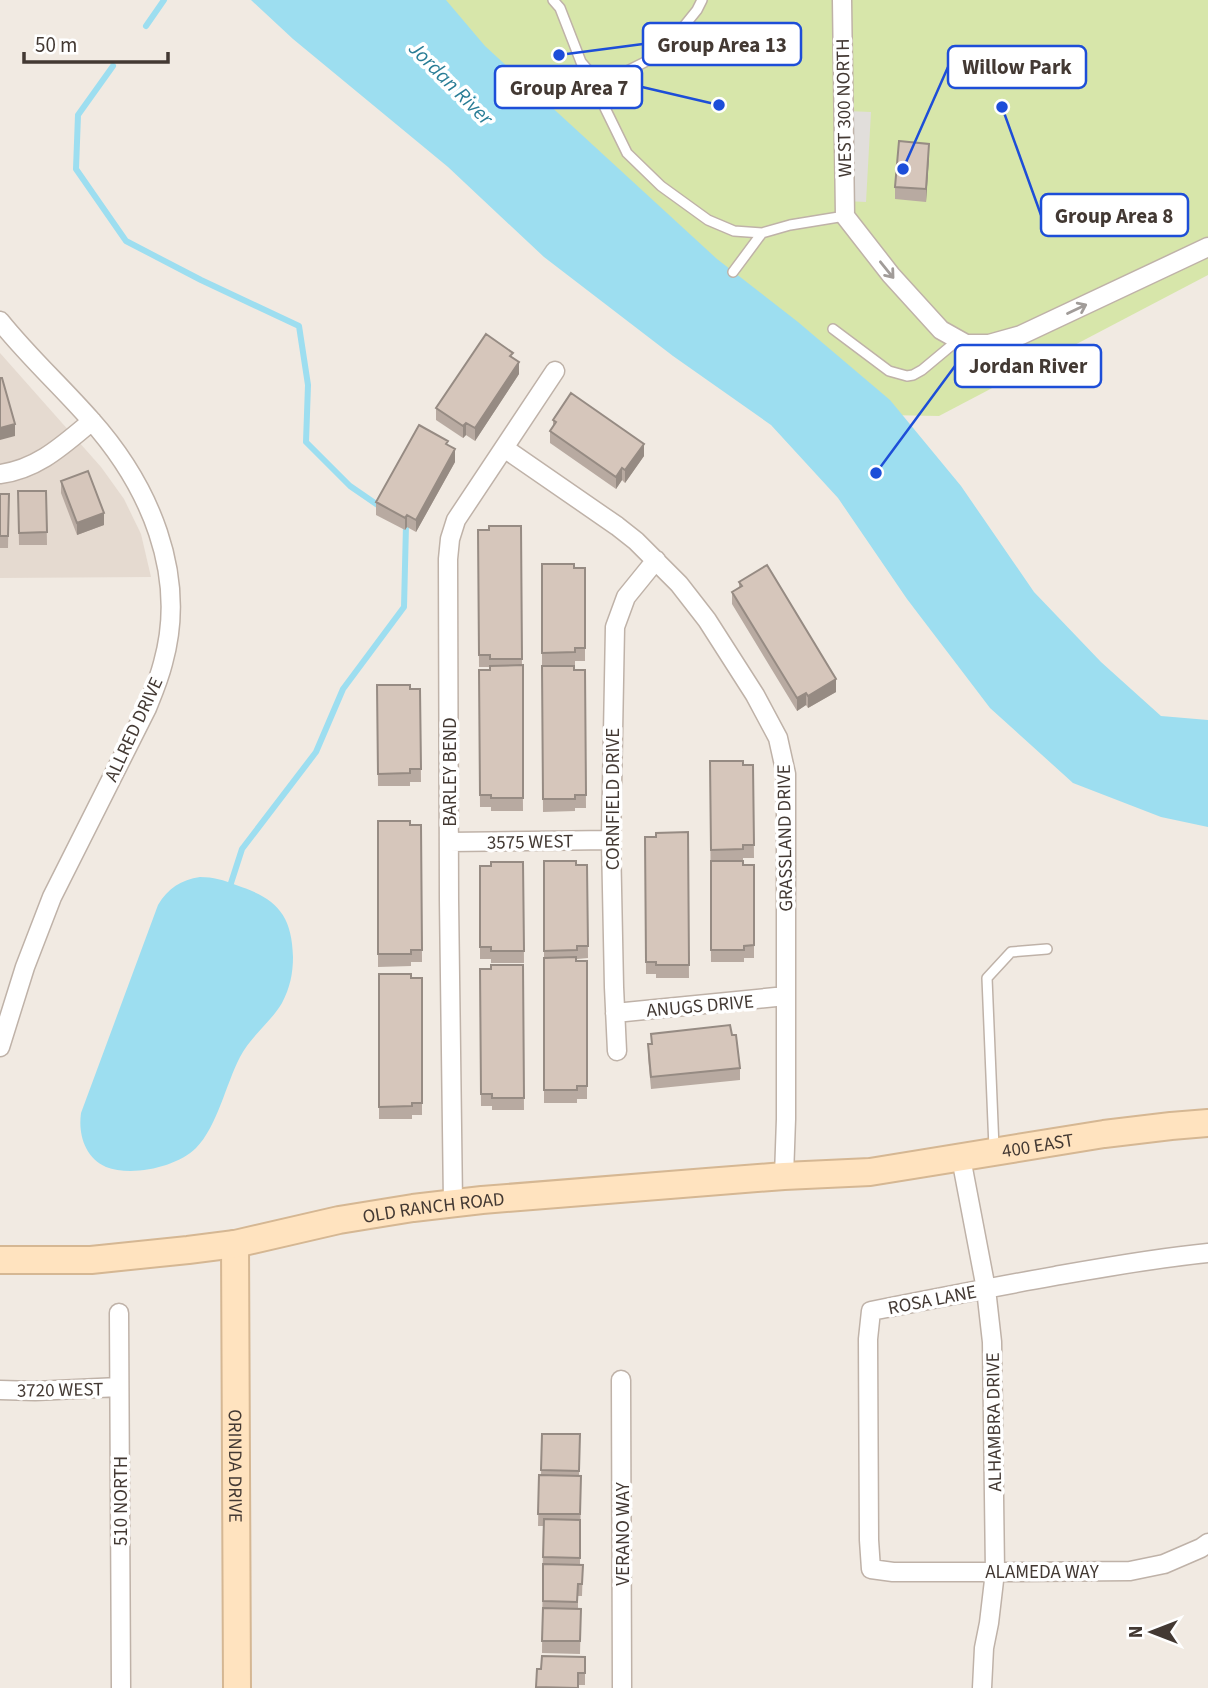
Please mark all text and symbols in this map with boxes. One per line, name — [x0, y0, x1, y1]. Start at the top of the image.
scale bar — [24, 21, 168, 65]
callout: Group Area 13 — [643, 23, 801, 65]
text: 50 m — [35, 30, 77, 60]
text: Group Area 13 — [657, 30, 787, 60]
water label: Jordan River — [401, 33, 500, 132]
street label: WEST 300 NORTH — [830, 38, 859, 178]
callout: Willow Park — [948, 46, 1086, 88]
text: Willow Park — [962, 52, 1072, 82]
callout: Group Area 7 — [495, 66, 642, 108]
text: Group Area 7 — [510, 73, 628, 103]
callout: Group Area 8 — [1041, 194, 1188, 236]
text: Group Area 8 — [1055, 201, 1173, 231]
one-way arrow — [879, 260, 895, 278]
one-way arrow — [1066, 302, 1087, 315]
callout: Jordan River — [955, 345, 1101, 387]
text: Jordan River — [969, 351, 1088, 381]
street label: ALLRED DRIVE — [98, 673, 170, 786]
street label: BARLEY BEND — [437, 717, 464, 827]
street label: CORNFIELD DRIVE — [600, 728, 627, 870]
street label: GRASSLAND DRIVE — [771, 764, 800, 912]
street label: 3575 WEST — [487, 828, 573, 857]
street label: ANUGS DRIVE — [645, 988, 755, 1025]
street label: 400 EAST — [1000, 1127, 1076, 1165]
street label: OLD RANCH ROAD — [361, 1186, 506, 1231]
street label: ROSA LANE — [886, 1279, 979, 1322]
street label: ALHAMBRA DRIVE — [980, 1352, 1009, 1492]
street label: 3720 WEST — [17, 1376, 103, 1405]
street label: ORINDA DRIVE — [221, 1409, 248, 1523]
street label: 510 NORTH — [108, 1456, 135, 1546]
street label: VERANO WAY — [610, 1481, 637, 1586]
street label: ALAMEDA WAY — [985, 1559, 1100, 1586]
north arrow — [1117, 1597, 1187, 1667]
text: N — [1123, 1626, 1150, 1638]

